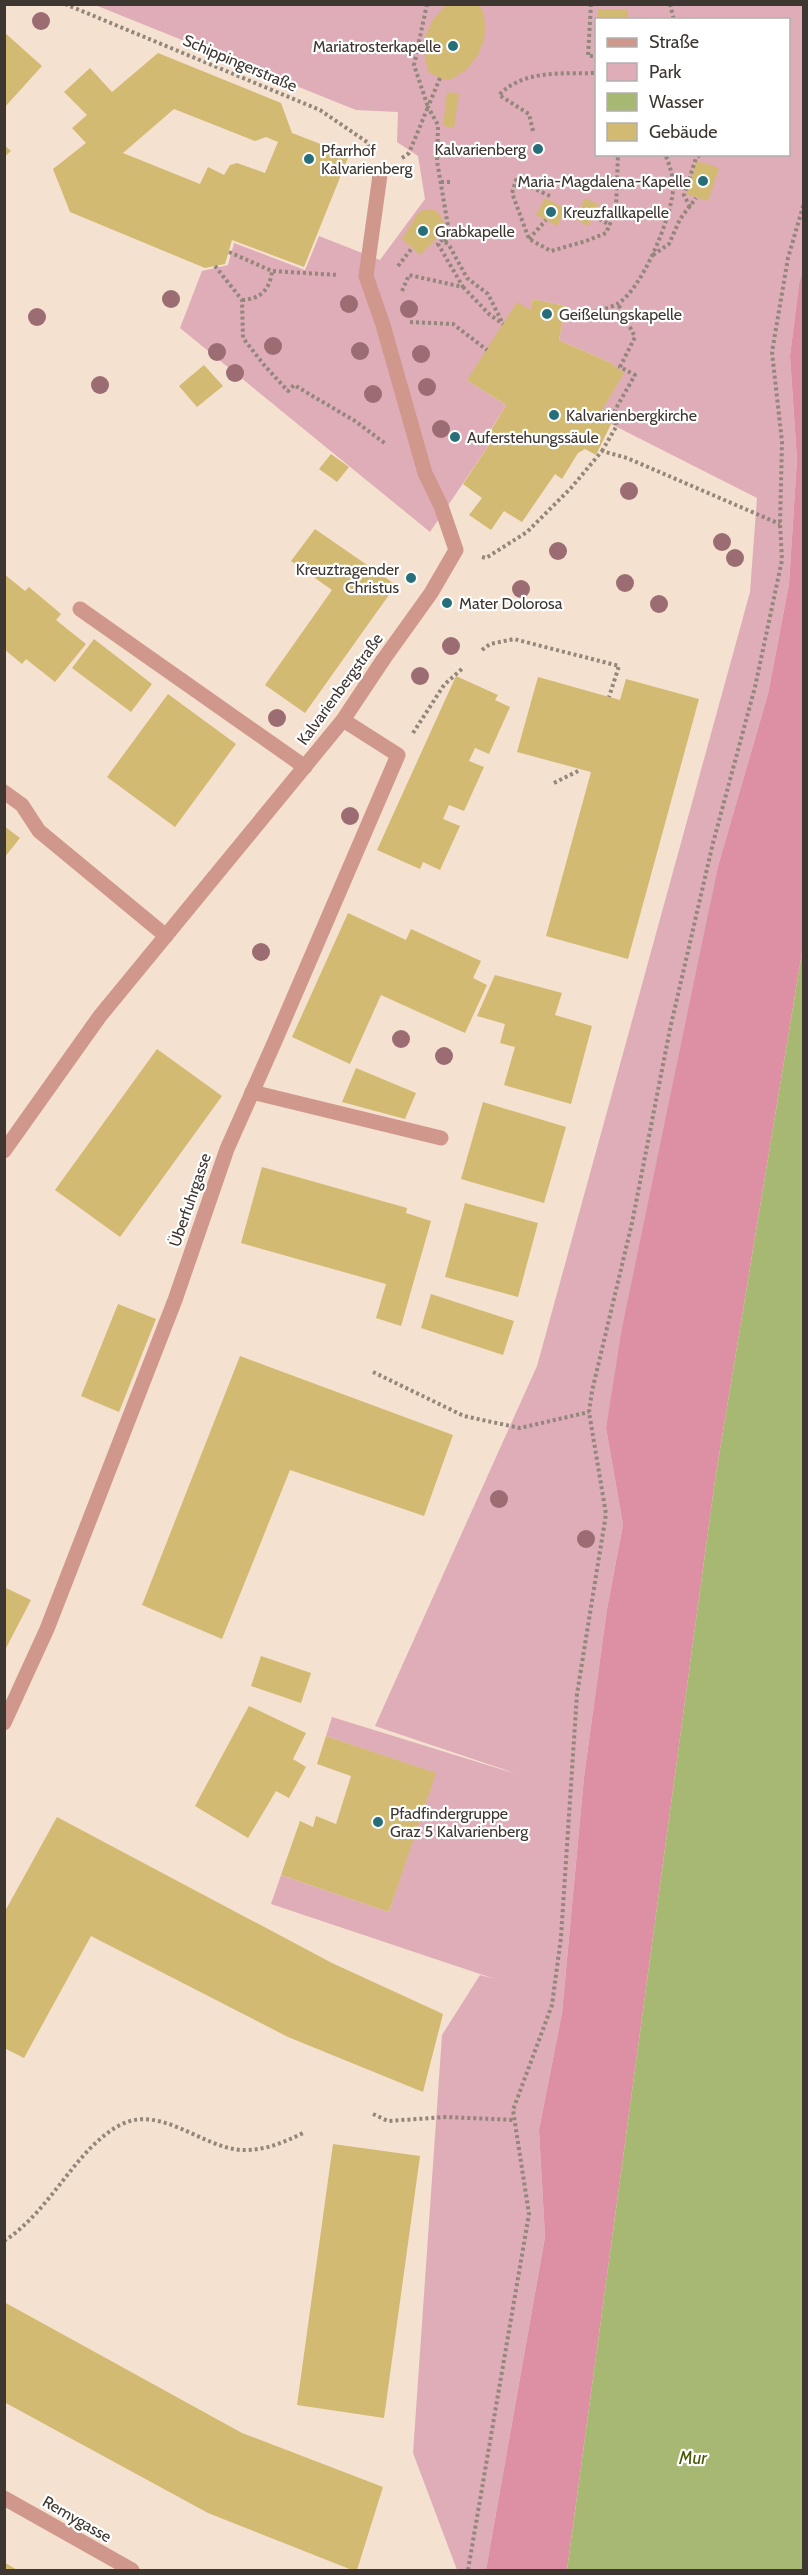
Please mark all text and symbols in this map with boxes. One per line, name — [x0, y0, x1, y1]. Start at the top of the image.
legend — [595, 18, 790, 156]
street label: Schippingerstraße — [180, 30, 300, 96]
text: Straße — [649, 31, 699, 53]
place label: Mariatrosterkapelle — [313, 37, 441, 56]
marker: Mariatrosterkapelle — [446, 39, 460, 53]
text: Park — [649, 61, 682, 83]
text: Wasser — [649, 91, 704, 113]
text: Gebäude — [649, 121, 718, 143]
place label: Kalvarienberg — [435, 140, 527, 159]
place label: Pfarrhof Kalvarienberg — [321, 141, 413, 178]
marker: Kalvarienberg — [531, 142, 545, 156]
marker: Pfarrhof Kalvarienberg — [302, 152, 316, 166]
place label: Maria-Magdalena-Kapelle — [518, 172, 691, 191]
marker: Maria-Magdalena-Kapelle — [696, 174, 710, 188]
place label: Kreuzfallkapelle — [563, 203, 669, 222]
marker: Kreuzfallkapelle — [544, 205, 558, 219]
place label: Grabkapelle — [435, 222, 515, 241]
marker: Grabkapelle — [416, 224, 430, 238]
place label: Geißelungskapelle — [559, 305, 682, 324]
marker: Geißelungskapelle — [540, 307, 554, 321]
place label: Kalvarienbergkirche — [566, 406, 697, 425]
marker: Kalvarienbergkirche — [547, 408, 561, 422]
place label: Auferstehungssäule — [467, 428, 599, 447]
marker: Auferstehungssäule — [448, 430, 462, 444]
place label: Kreuztragender Christus — [296, 560, 400, 597]
marker: Kreuztragender Christus — [404, 571, 418, 585]
place label: Mater Dolorosa — [459, 594, 563, 613]
marker: Mater Dolorosa — [440, 596, 454, 610]
street label: Kalvarienbergstraße — [293, 629, 387, 749]
street label: Überfuhrgasse — [165, 1151, 215, 1249]
place label: Pfadfindergruppe Graz 5 Kalvarienberg — [390, 1804, 529, 1841]
marker: Pfadfindergruppe Graz 5 Kalvarienberg — [371, 1815, 385, 1829]
water label: Mur — [678, 2447, 708, 2469]
street label: Remygasse — [39, 2492, 115, 2546]

